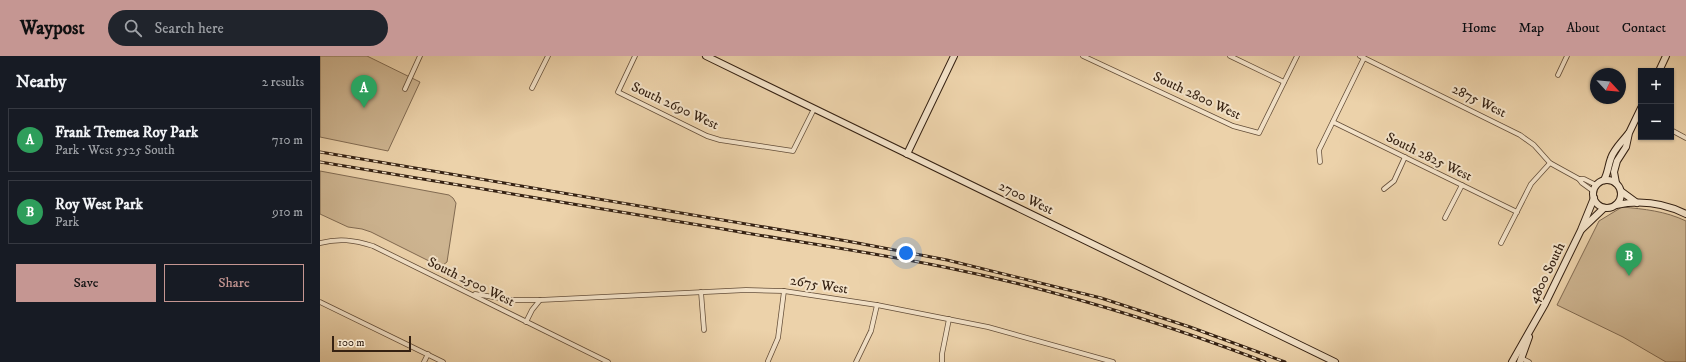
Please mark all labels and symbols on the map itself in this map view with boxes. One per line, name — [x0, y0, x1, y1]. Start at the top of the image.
street label: South 2800 West — [1150, 68, 1244, 124]
north arrow — [1590, 68, 1626, 104]
pin: A — [351, 75, 377, 108]
street label: South 2690 West — [628, 78, 722, 134]
street label: 2875 West — [1449, 80, 1510, 122]
street label: South 2825 West — [1383, 128, 1475, 186]
street label: 2700 West — [995, 177, 1057, 219]
street label: 4800 South — [1524, 239, 1570, 307]
your location — [896, 243, 916, 263]
pin: B — [1616, 243, 1642, 276]
street label: South 2500 West — [425, 253, 518, 311]
street label: 2675 West — [789, 272, 850, 299]
scale bar — [332, 334, 411, 353]

